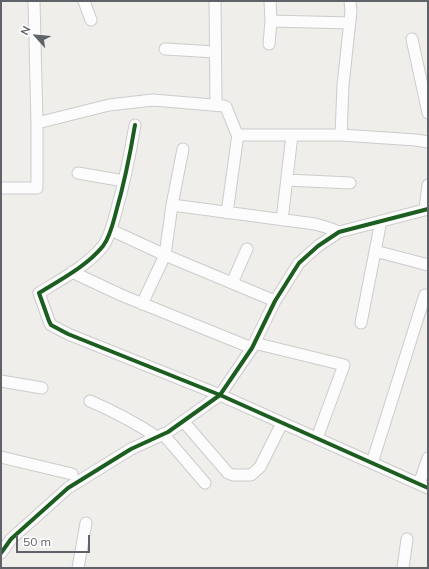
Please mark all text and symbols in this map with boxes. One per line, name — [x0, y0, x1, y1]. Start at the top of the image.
north arrow — [16, 16, 56, 56]
text: N — [17, 24, 33, 37]
scale bar — [18, 527, 92, 553]
text: 50 m — [23, 534, 51, 549]

